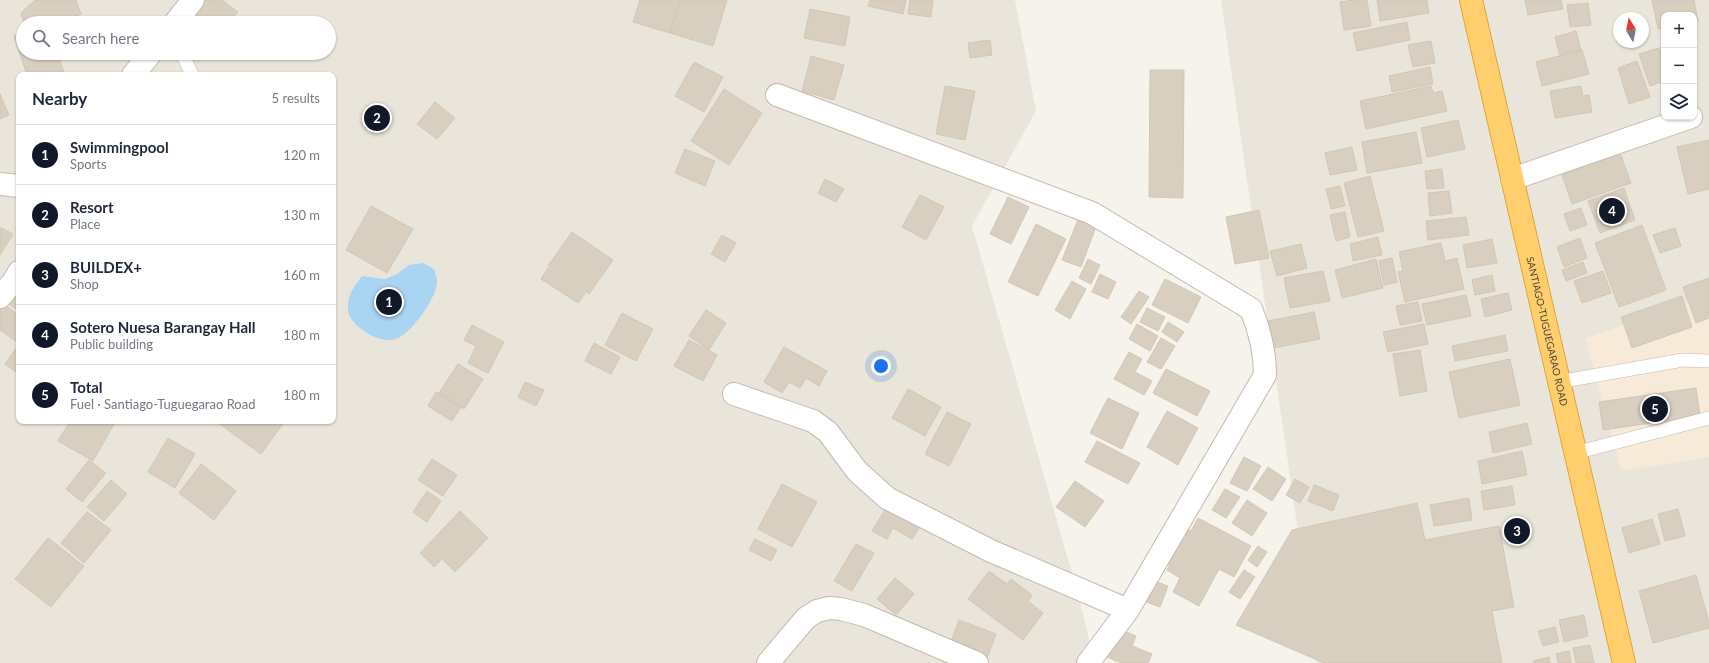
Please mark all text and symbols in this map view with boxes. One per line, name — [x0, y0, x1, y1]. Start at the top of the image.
north arrow — [1613, 12, 1649, 48]
map controls — [1661, 12, 1697, 120]
button: + — [1661, 12, 1697, 48]
search box — [16, 16, 336, 60]
icon: search — [30, 27, 52, 49]
text: Search here — [62, 29, 139, 47]
button: − — [1661, 48, 1697, 84]
button: layers — [1661, 84, 1697, 120]
text: Nearby — [32, 88, 87, 109]
text: 5 results — [272, 90, 320, 106]
pin: 2 — [364, 103, 390, 133]
text: Swimmingpool — [70, 138, 169, 156]
text: 1 — [41, 147, 49, 163]
text: 120 m — [283, 147, 320, 163]
text: Sports — [70, 156, 107, 172]
pin: 4 — [1599, 196, 1625, 226]
text: Resort — [70, 198, 114, 216]
text: 2 — [41, 207, 49, 223]
text: 130 m — [283, 207, 320, 223]
text: Place — [70, 216, 100, 232]
street label: SANTIAGO-TUGUEGARAO ROAD — [1524, 255, 1571, 408]
text: BUILDEX+ — [70, 258, 142, 276]
text: 3 — [41, 267, 49, 283]
text: 160 m — [283, 267, 320, 283]
text: Shop — [70, 276, 99, 292]
pin: 1 — [376, 287, 402, 317]
text: Sotero Nuesa Barangay Hall — [70, 318, 255, 336]
text: 4 — [41, 327, 49, 343]
text: 180 m — [283, 327, 320, 343]
text: Public building — [70, 336, 153, 352]
your location — [871, 356, 891, 376]
text: Total — [70, 378, 103, 396]
text: 5 — [41, 387, 49, 403]
text: 180 m — [283, 387, 320, 403]
pin: 5 — [1642, 394, 1668, 424]
text: Fuel · Santiago-Tuguegarao Road — [70, 396, 255, 412]
pin: 3 — [1504, 516, 1530, 546]

